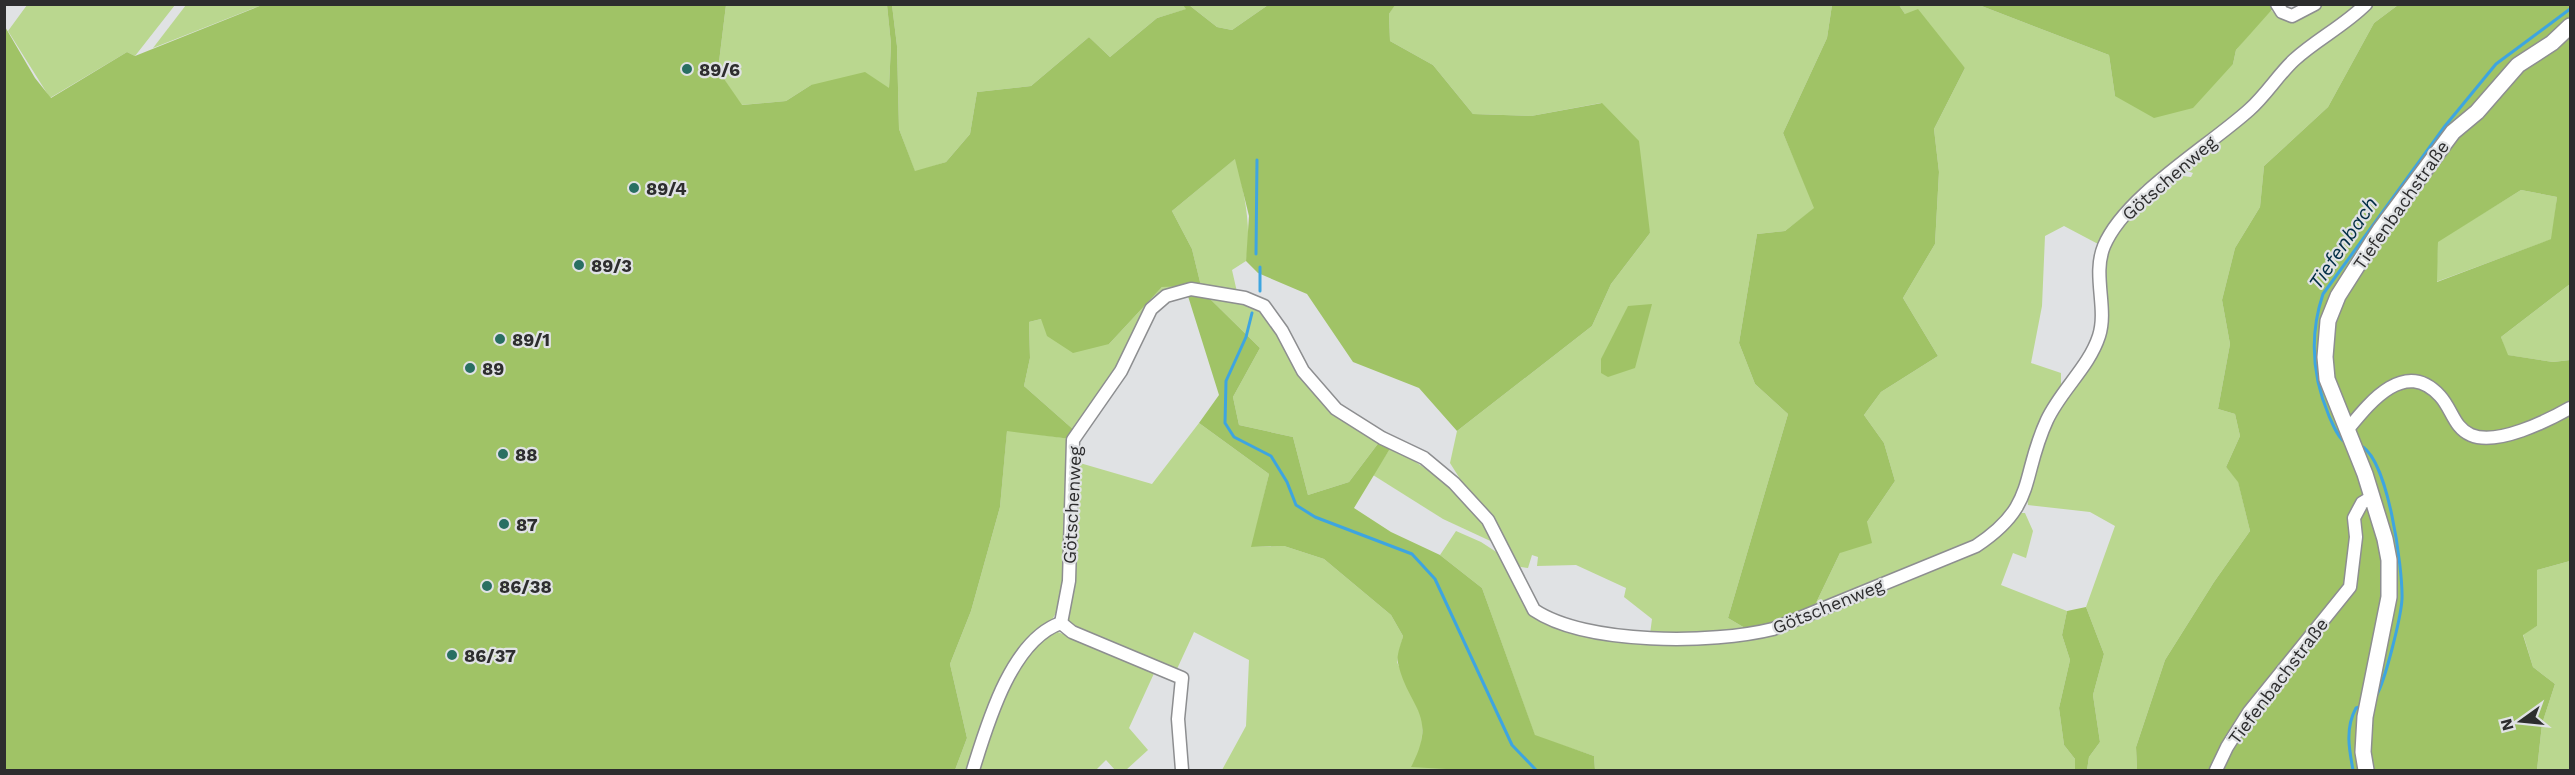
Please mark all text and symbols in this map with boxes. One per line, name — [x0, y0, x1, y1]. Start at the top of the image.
place label: 89/6 — [699, 59, 740, 80]
marker: 89/6 — [680, 62, 694, 76]
street label: Götschenweg — [2118, 131, 2221, 225]
street label: Tiefenbachstraße — [2349, 137, 2453, 273]
place label: 89/4 — [646, 178, 687, 199]
marker: 89/4 — [627, 181, 641, 195]
water label: Tiefenbach — [2303, 192, 2383, 294]
place label: 89/3 — [591, 255, 632, 276]
marker: 89/3 — [572, 258, 586, 272]
place label: 89/1 — [512, 329, 550, 350]
marker: 89/1 — [493, 332, 507, 346]
place label: 89 — [482, 358, 504, 379]
marker: 89 — [463, 361, 477, 375]
place label: 88 — [515, 444, 538, 465]
street label: Götschenweg — [1058, 445, 1086, 564]
marker: 88 — [496, 447, 510, 461]
place label: 87 — [516, 514, 538, 535]
marker: 87 — [497, 517, 511, 531]
street label: Götschenweg — [1769, 574, 1887, 638]
place label: 86/38 — [499, 576, 552, 597]
marker: 86/38 — [480, 579, 494, 593]
street label: Tiefenbachstraße — [2224, 614, 2332, 748]
place label: 86/37 — [464, 645, 516, 666]
marker: 86/37 — [445, 648, 459, 662]
north arrow — [2491, 691, 2551, 751]
text: N — [2496, 717, 2518, 733]

